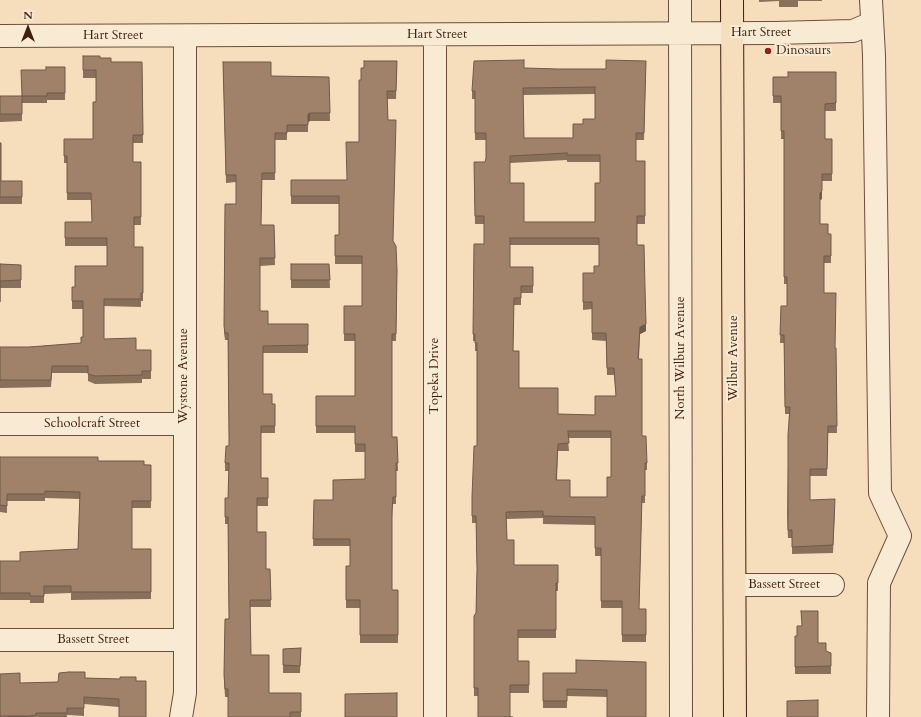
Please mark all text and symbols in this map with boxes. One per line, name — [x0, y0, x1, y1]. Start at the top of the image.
north arrow — [8, 8, 48, 48]
text: N — [23, 8, 33, 23]
street label: Hart Street — [731, 25, 791, 41]
street label: Hart Street — [407, 27, 467, 43]
street label: Hart Street — [83, 28, 143, 44]
place label: Dinosaurs — [776, 43, 831, 59]
marker: Dinosaurs — [763, 46, 773, 56]
street label: North Wilbur Avenue — [673, 296, 689, 420]
street label: Wilbur Avenue — [726, 315, 742, 401]
street label: Wystone Avenue — [176, 328, 192, 424]
street label: Topeka Drive — [427, 338, 443, 414]
street label: Schoolcraft Street — [44, 416, 140, 432]
street label: Bassett Street — [748, 577, 820, 593]
street label: Bassett Street — [57, 632, 129, 648]

